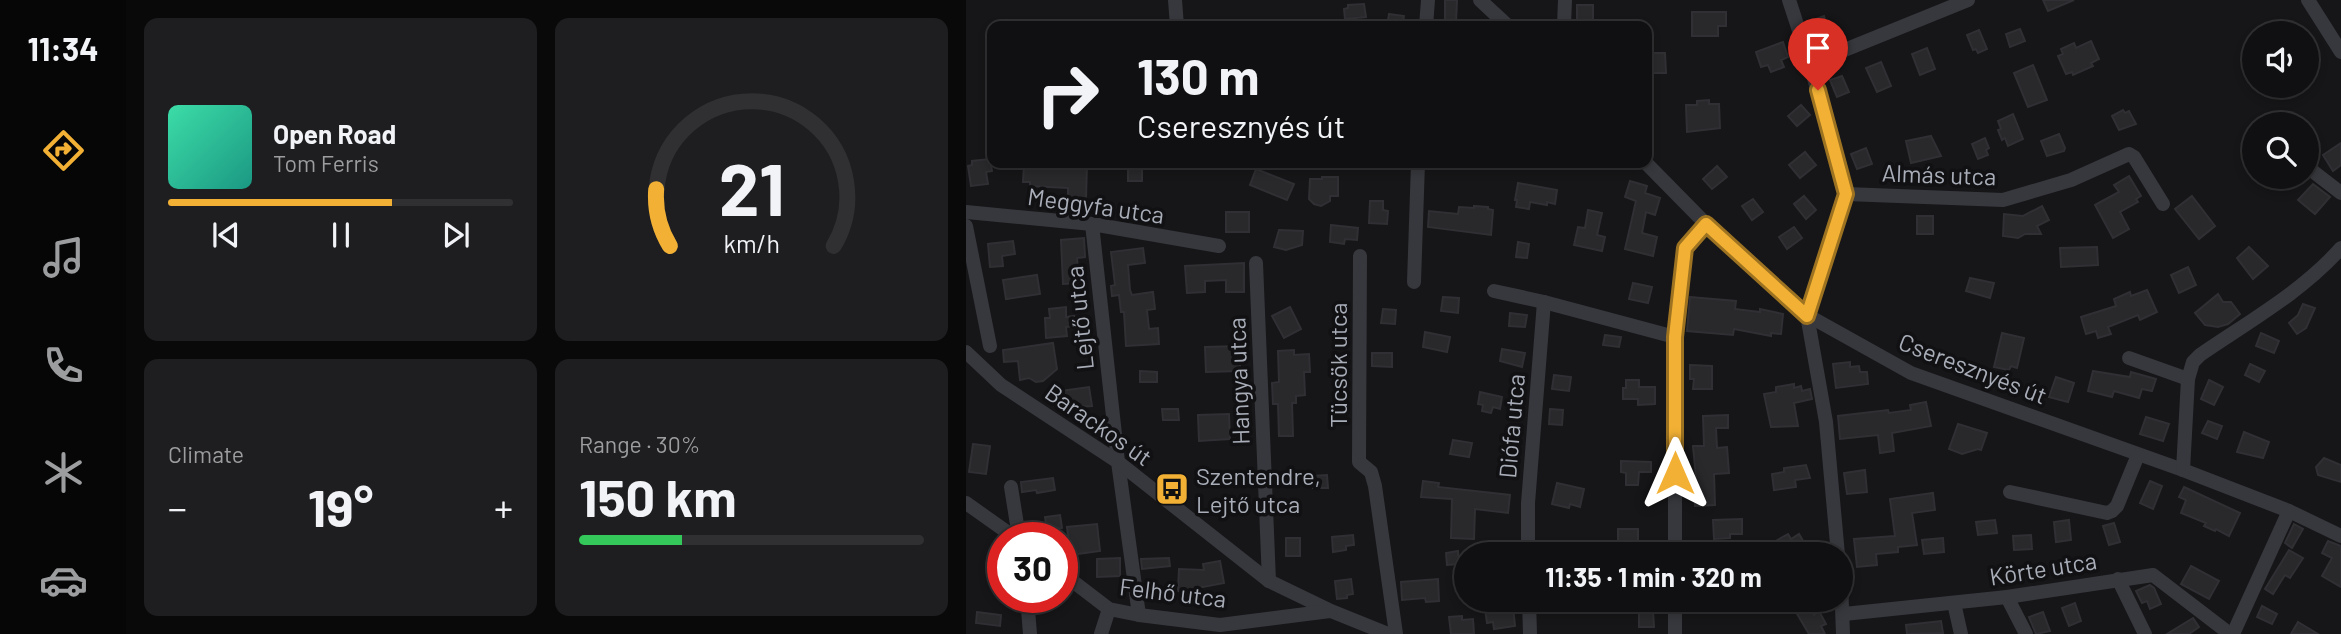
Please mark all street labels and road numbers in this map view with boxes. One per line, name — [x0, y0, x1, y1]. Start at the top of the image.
street label: Almás utca — [1881, 158, 1997, 190]
street label: Meggyfa utca — [1026, 181, 1166, 229]
street label: Lejtő utca — [1059, 265, 1099, 371]
street label: Tücsök utca — [1323, 302, 1352, 428]
street label: Hangya utca — [1221, 317, 1255, 445]
street label: Cseresznyés út — [1895, 326, 2051, 410]
street label: Diófa utca — [1492, 373, 1530, 479]
street label: Barackos út — [1040, 377, 1158, 471]
street label: Körte utca — [1987, 545, 2099, 591]
street label: Felhő utca — [1118, 571, 1228, 613]

